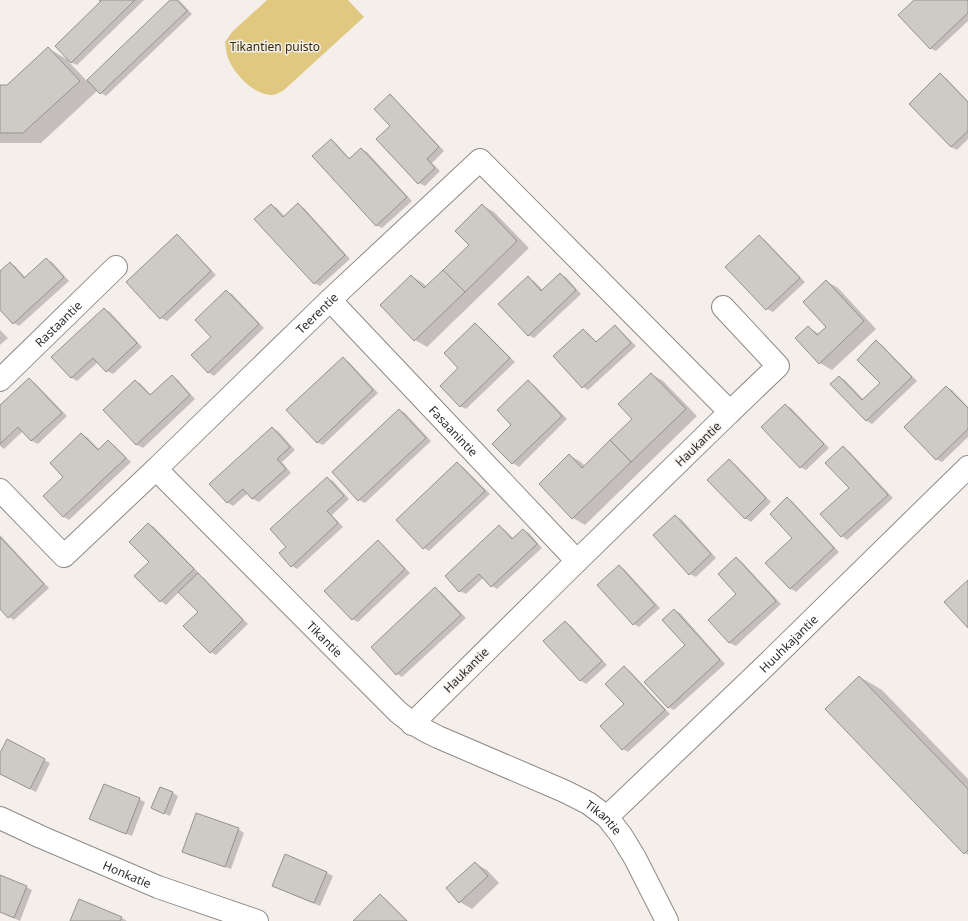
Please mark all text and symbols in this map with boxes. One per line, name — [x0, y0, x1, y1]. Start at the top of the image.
park label: Tikantien puisto — [230, 38, 320, 55]
street label: Teerentie — [292, 288, 342, 337]
street label: Rastaantie — [31, 297, 85, 350]
street label: Fasaanintie — [425, 402, 482, 460]
street label: Haukantie — [671, 418, 725, 470]
street label: Huuhkajantie — [755, 611, 821, 676]
street label: Tikantie — [303, 617, 347, 661]
street label: Haukantie — [440, 643, 493, 696]
street label: Tikantie — [582, 796, 626, 838]
street label: Honkatie — [100, 856, 154, 892]

